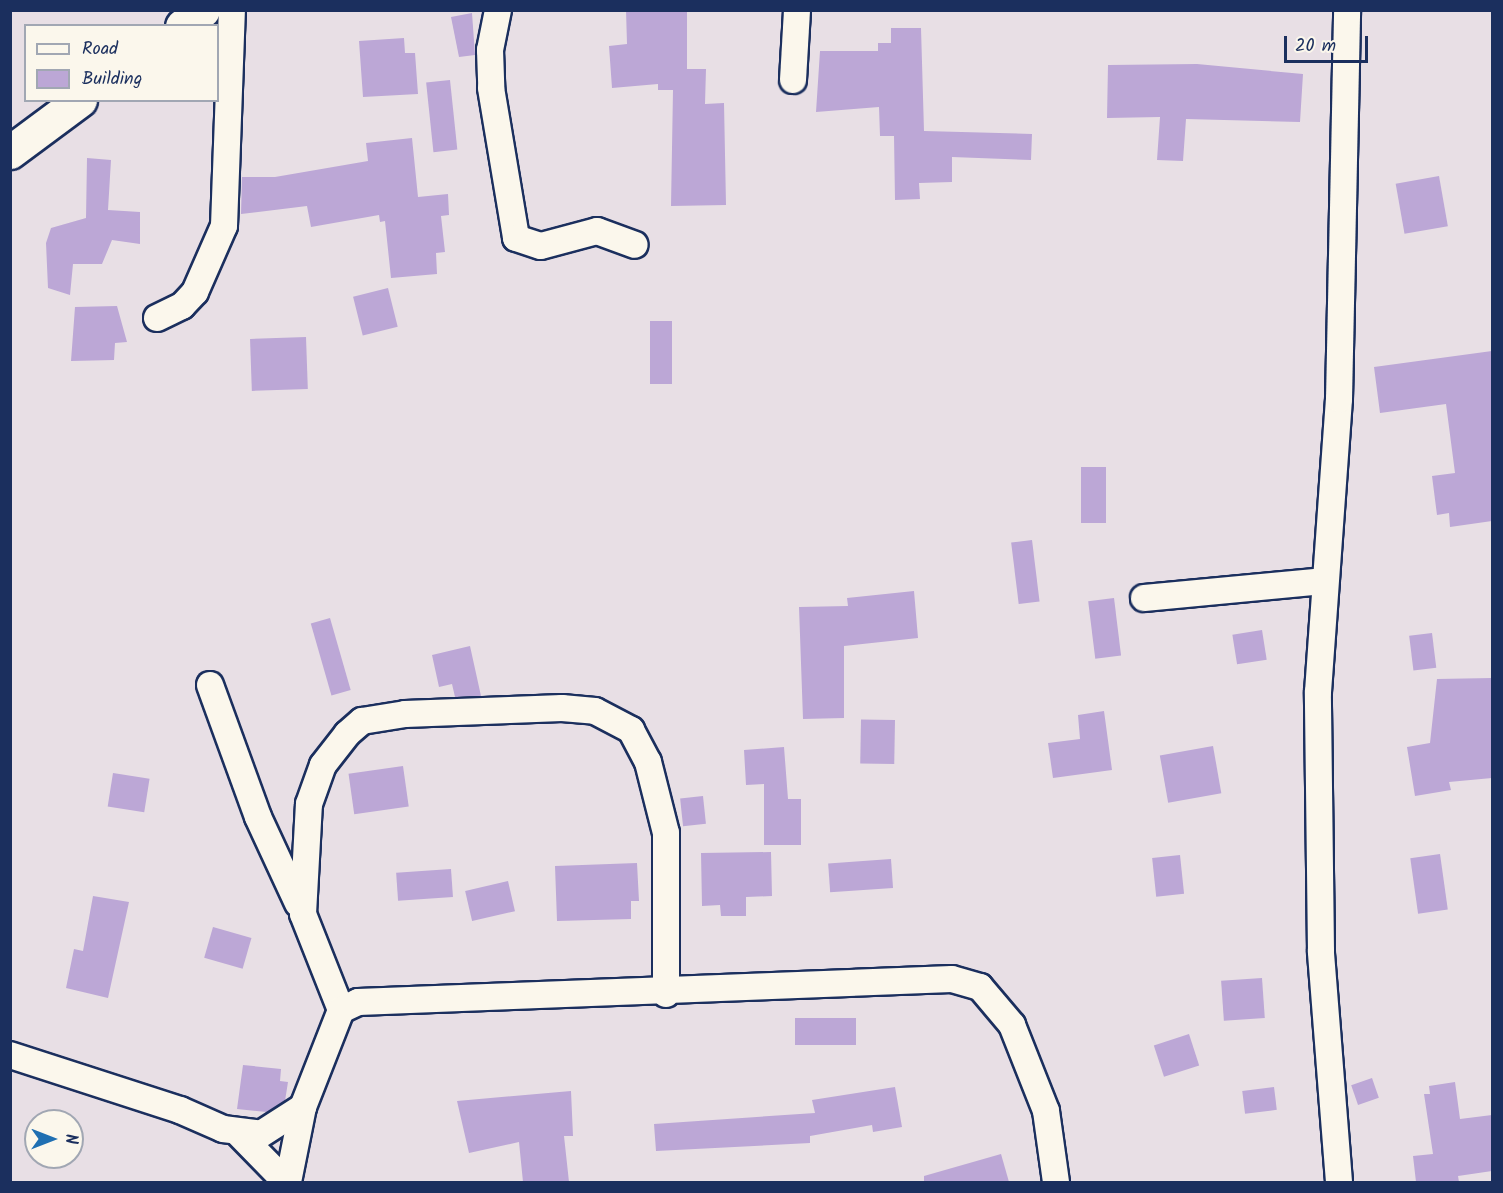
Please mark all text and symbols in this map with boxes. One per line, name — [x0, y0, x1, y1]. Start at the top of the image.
legend — [24, 24, 219, 102]
scale bar — [1287, 24, 1371, 62]
text: 20 m — [1295, 32, 1336, 61]
text: Road — [82, 35, 118, 64]
text: Building — [82, 65, 142, 94]
north arrow — [24, 1109, 84, 1169]
text: N — [58, 1134, 83, 1144]

